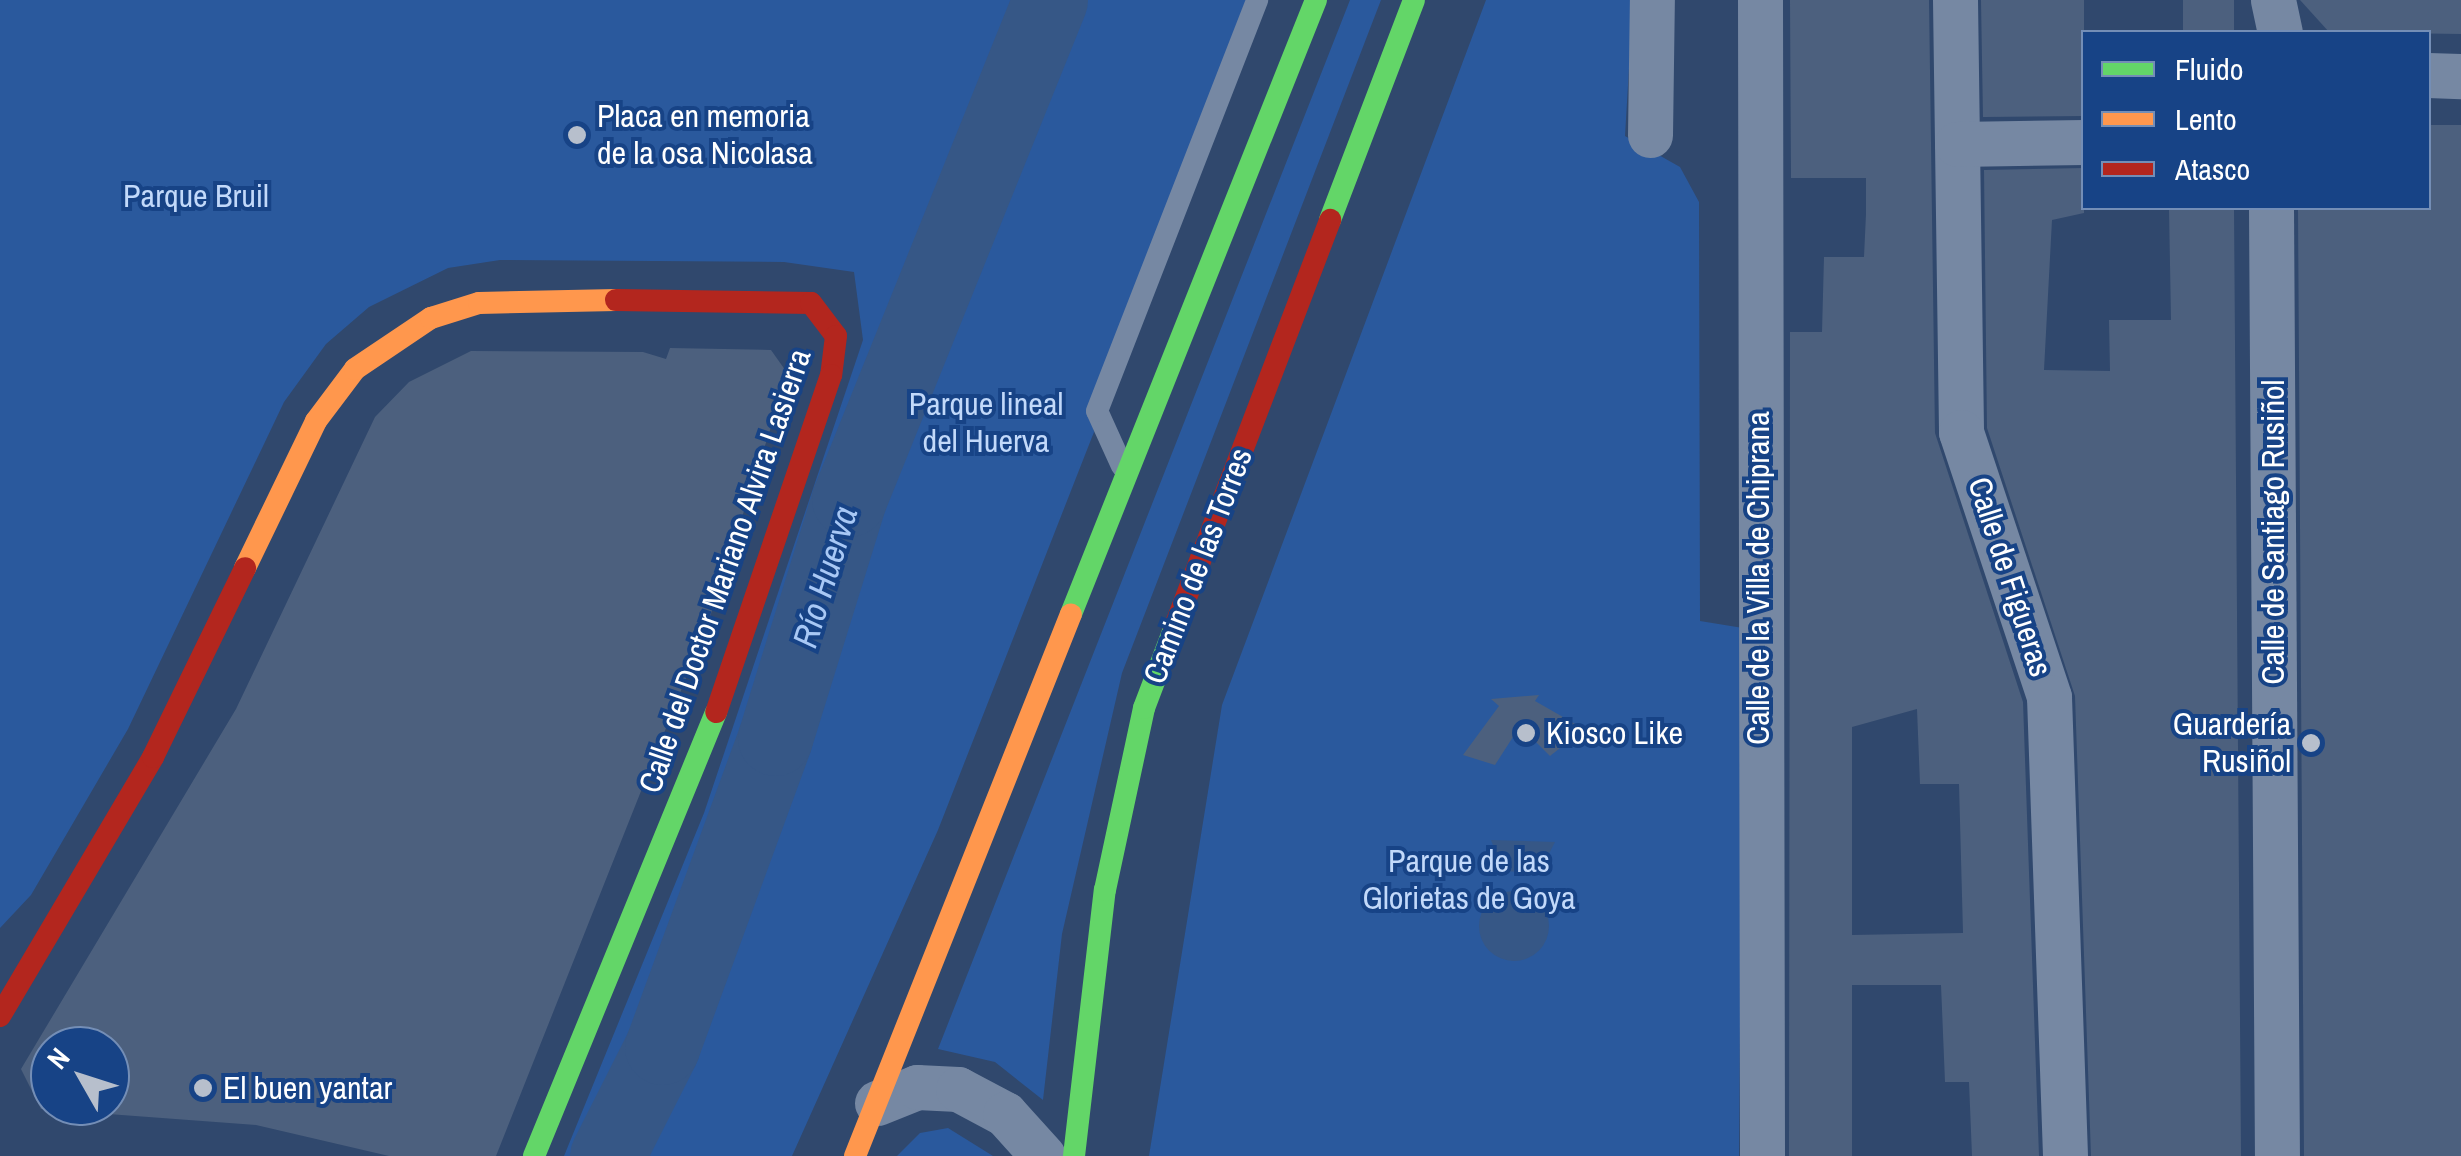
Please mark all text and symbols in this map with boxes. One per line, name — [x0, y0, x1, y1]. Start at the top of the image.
legend — [2081, 30, 2431, 210]
text: Fluido — [2175, 49, 2243, 89]
place label: Placa en memoria de la osa Nicolasa — [597, 98, 813, 173]
text: Lento — [2175, 99, 2237, 139]
marker: Placa en memoria de la osa Nicolasa — [566, 124, 588, 146]
text: Atasco — [2175, 149, 2250, 189]
park label: Parque Bruil — [123, 177, 269, 215]
street label: Calle del Doctor Mariano Alvira Lasierra — [631, 343, 819, 799]
street label: Calle de Santiago Rusiñol — [2254, 380, 2292, 684]
park label: Parque lineal del Huerva — [909, 386, 1063, 461]
street label: Calle de la Villa de Chiprana — [1739, 411, 1777, 745]
street label: Camino de las Torres — [1135, 443, 1261, 689]
street label: Calle de Figueras — [1960, 473, 2060, 681]
water label: Río Huerva — [784, 501, 866, 653]
place label: Guardería Rusiñol — [2173, 706, 2291, 781]
place label: Kiosco Like — [1546, 714, 1683, 752]
marker: Kiosco Like — [1515, 722, 1537, 744]
marker: Guardería Rusiñol — [2300, 732, 2322, 754]
park label: Parque de las Glorietas de Goya — [1363, 843, 1575, 918]
north arrow — [30, 1026, 130, 1126]
text: N — [38, 1040, 78, 1077]
place label: El buen yantar — [223, 1069, 392, 1107]
marker: El buen yantar — [192, 1077, 214, 1099]

